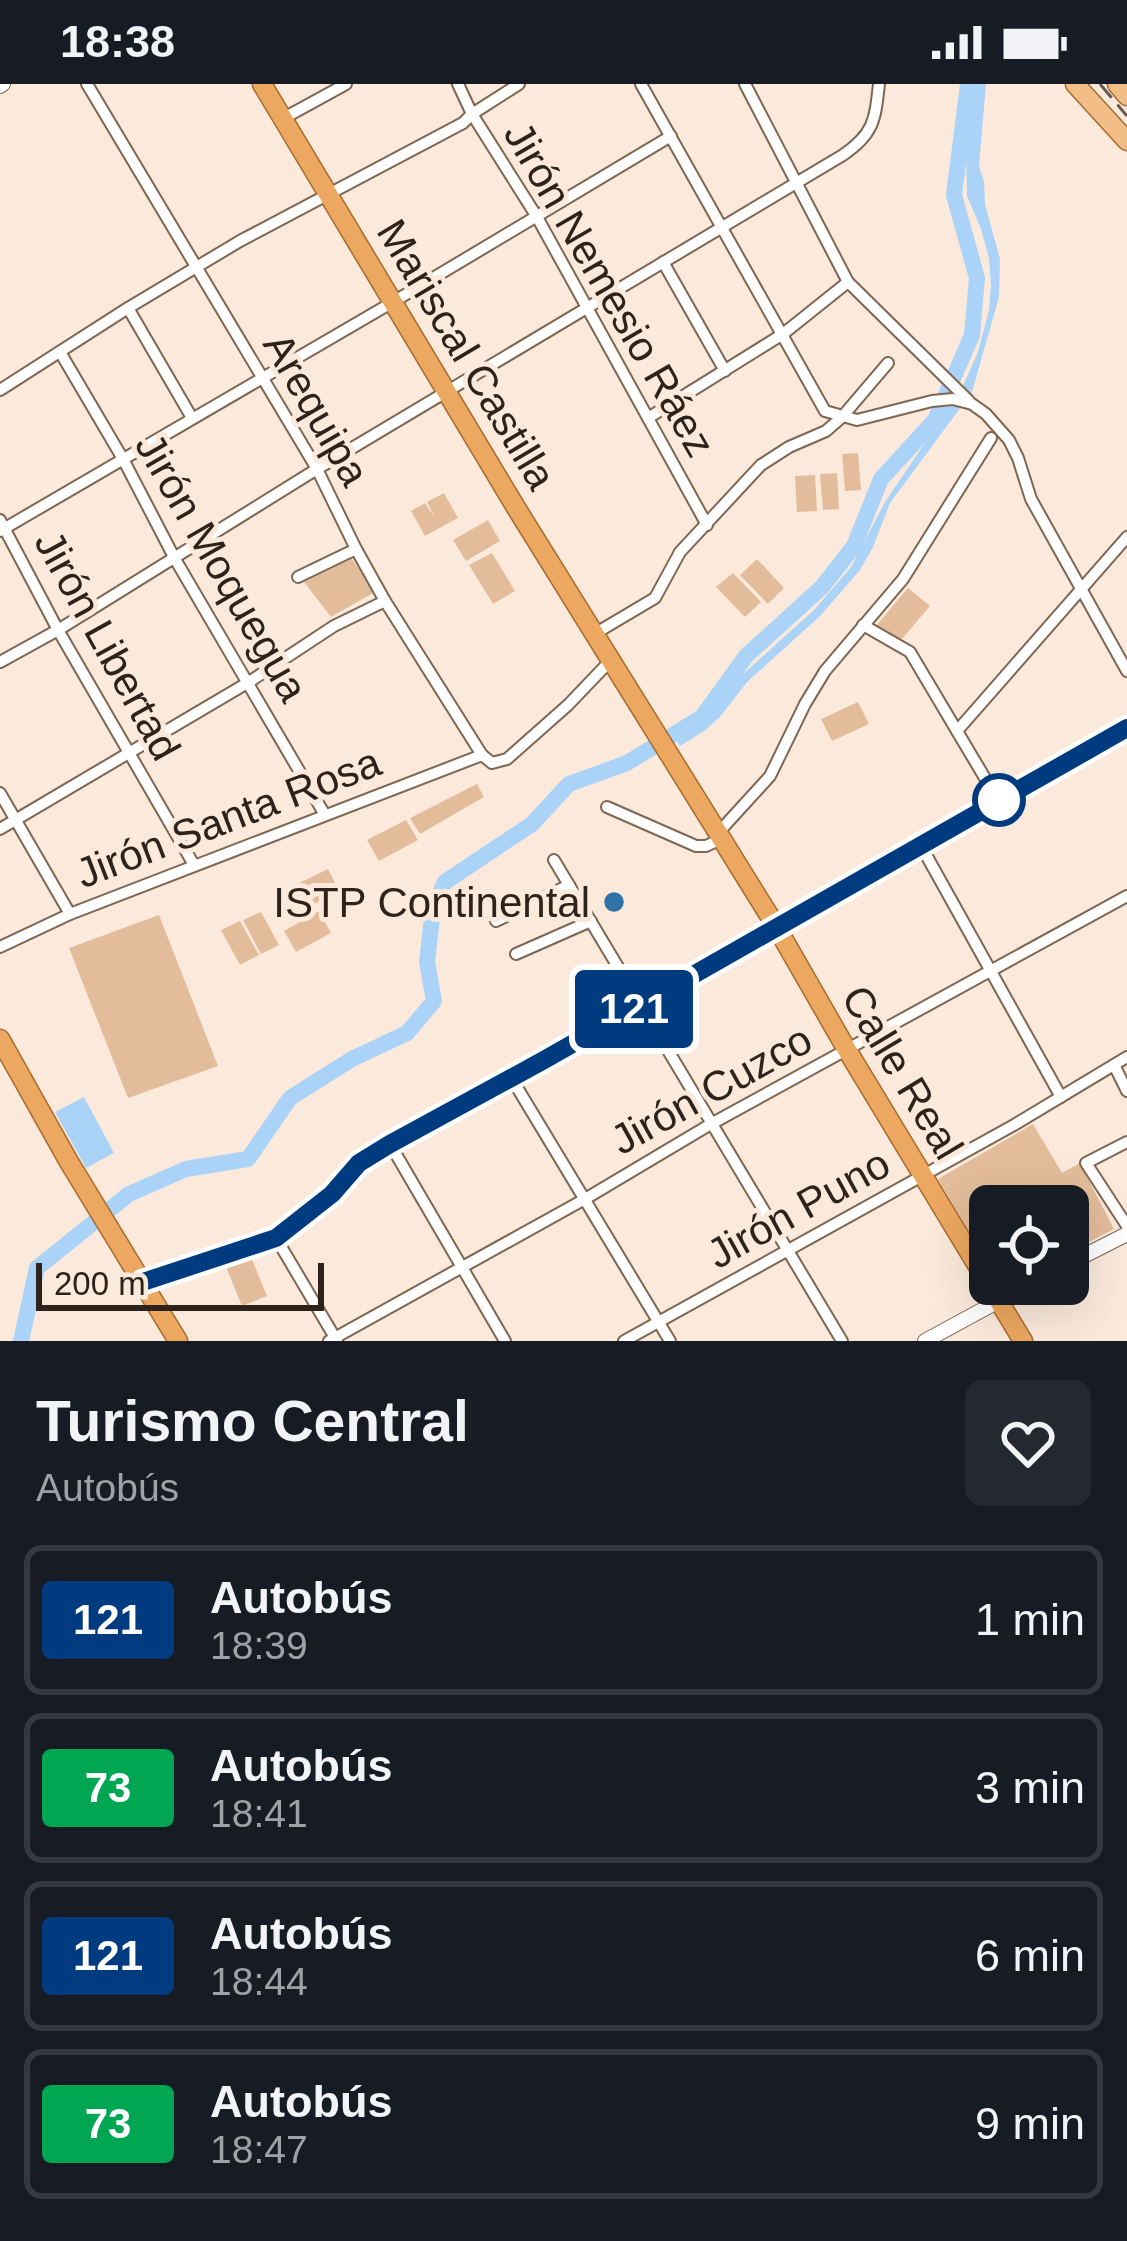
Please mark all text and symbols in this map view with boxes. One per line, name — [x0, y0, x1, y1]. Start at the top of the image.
text: 18:38 — [60, 16, 175, 67]
street label: Jirón Nemesio Ráez — [495, 114, 724, 465]
street label: Mariscal Castilla — [368, 211, 566, 498]
street label: Arequipa — [254, 325, 379, 494]
street label: Jirón Moquegua — [126, 425, 318, 710]
street label: Jirón Libertad — [25, 523, 190, 768]
street label: Jirón Santa Rosa — [69, 738, 388, 897]
unlabelled marker — [974, 775, 1024, 825]
place label: ISTP Continental — [273, 879, 590, 926]
marker: ISTP Continental — [601, 889, 627, 915]
line badge: 121 — [565, 970, 703, 1048]
street label: Calle Real — [833, 977, 973, 1167]
text: 121 — [599, 985, 669, 1032]
street label: Jirón Cuzco — [603, 1015, 820, 1164]
street label: Jirón Puno — [699, 1139, 897, 1278]
map controls — [969, 1185, 1089, 1305]
button: locate — [969, 1185, 1089, 1305]
scale bar — [36, 1257, 324, 1310]
text: 200 m — [54, 1265, 146, 1302]
button: heart — [965, 1380, 1091, 1506]
text: Turismo Central — [36, 1389, 469, 1453]
text: Autobús — [36, 1466, 179, 1509]
text: Autobús — [210, 1572, 392, 1623]
text: 1 min — [975, 1594, 1085, 1645]
text: 121 — [73, 1596, 143, 1643]
text: 18:39 — [210, 1624, 308, 1667]
text: Autobús — [210, 1740, 392, 1791]
text: 3 min — [975, 1762, 1085, 1813]
text: 73 — [85, 1764, 131, 1811]
text: 18:41 — [210, 1792, 308, 1835]
text: Autobús — [210, 1908, 392, 1959]
text: 6 min — [975, 1930, 1085, 1981]
text: 121 — [73, 1932, 143, 1979]
text: 18:44 — [210, 1960, 308, 2003]
text: Autobús — [210, 2076, 392, 2127]
text: 9 min — [975, 2098, 1085, 2149]
text: 73 — [85, 2100, 131, 2147]
text: 18:47 — [210, 2128, 308, 2171]

